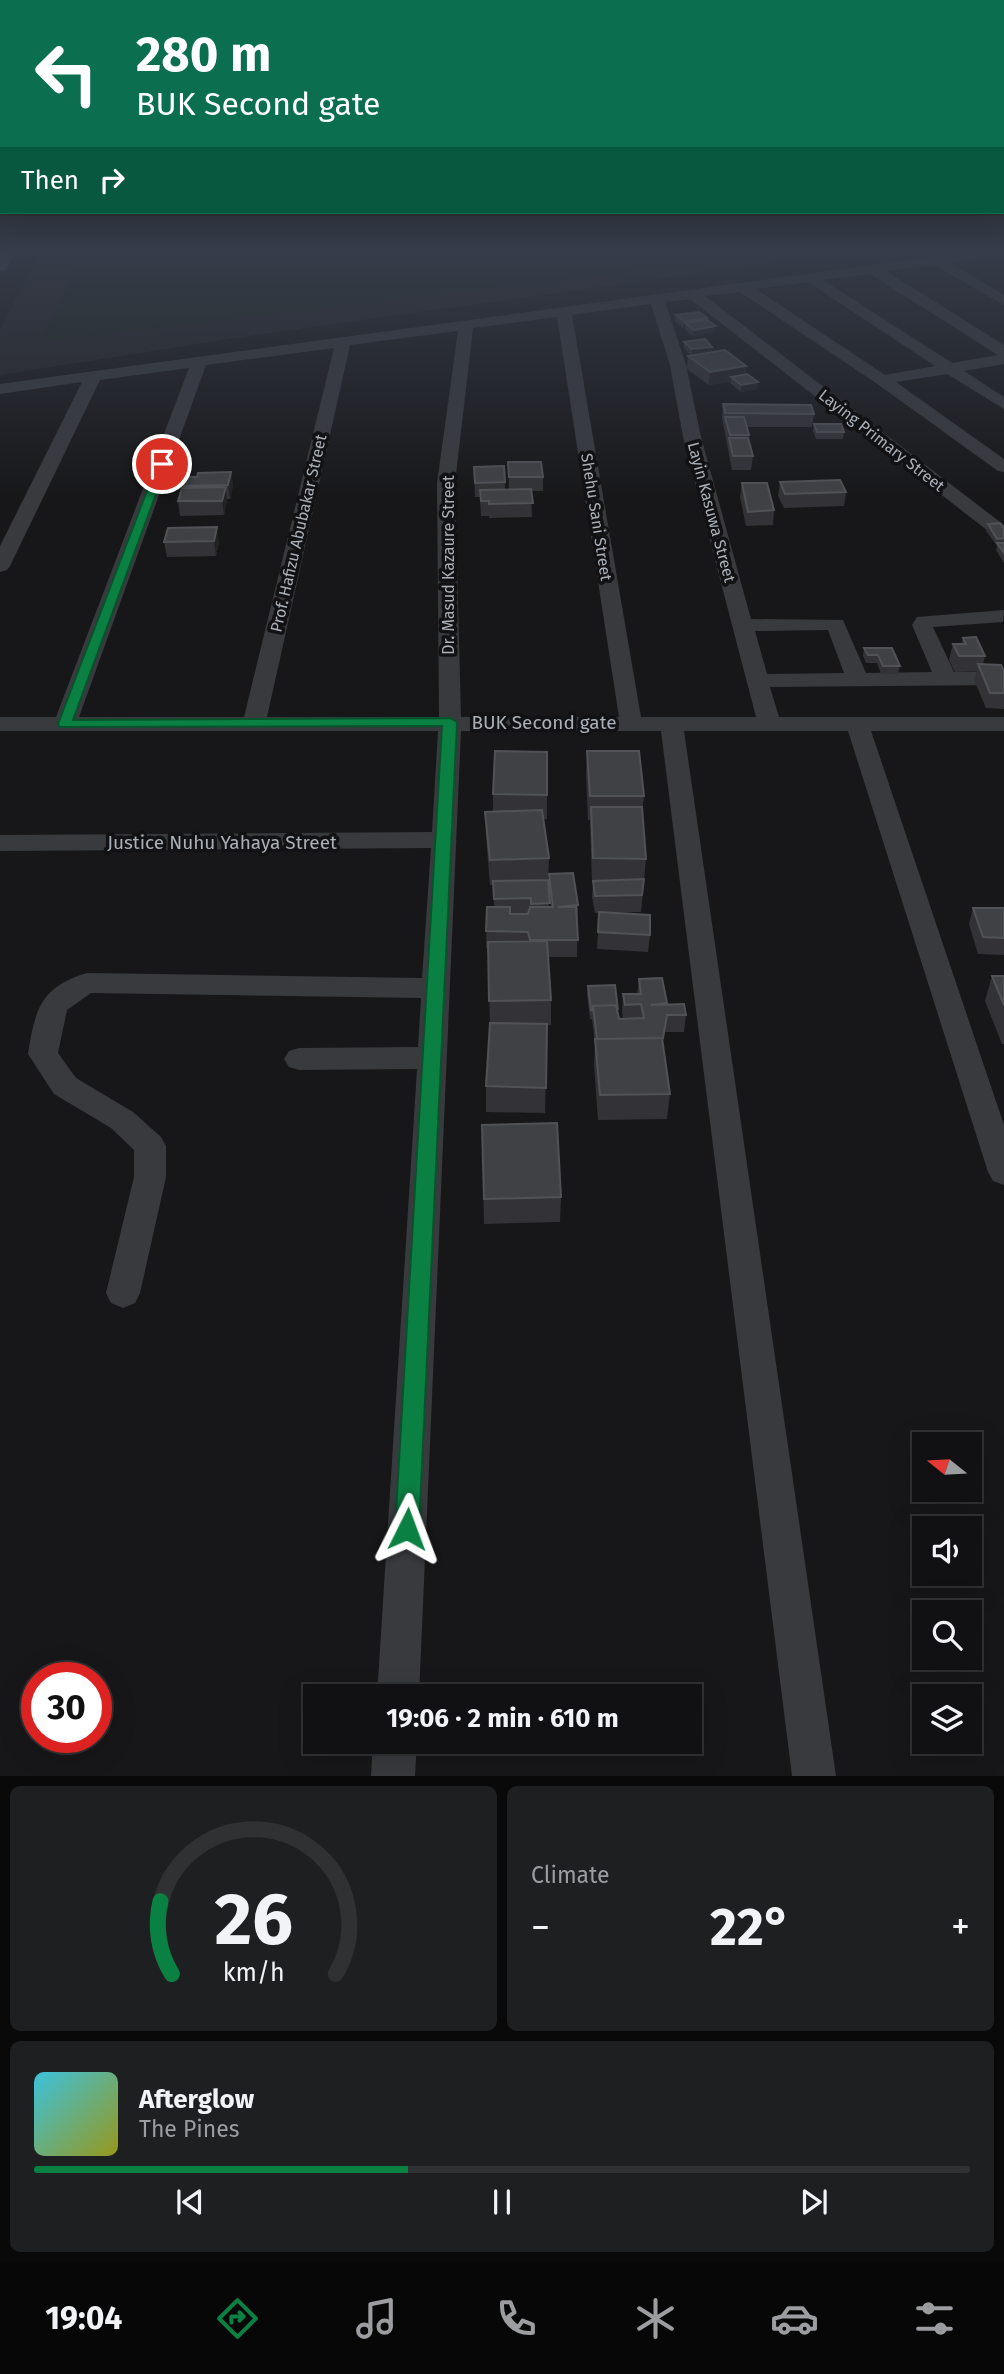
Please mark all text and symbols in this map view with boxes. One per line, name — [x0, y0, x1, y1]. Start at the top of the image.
text: 280 m — [136, 25, 272, 84]
icon: left — [21, 28, 112, 119]
text: BUK Second gate — [136, 85, 381, 123]
icon: right — [93, 161, 131, 199]
text: Then — [21, 165, 79, 196]
street label: Laying Primary Street — [815, 385, 949, 496]
street label: Prof. Hafizu Abubakar Street — [266, 432, 331, 634]
pin — [132, 434, 192, 494]
street label: Layin Kasuwa Street — [684, 440, 739, 585]
icon: arrive — [143, 445, 181, 483]
street label: Shehu Sani Street — [577, 452, 616, 582]
street label: Dr. Masud Kazaure Street — [439, 475, 458, 655]
street label: BUK Second gate — [471, 711, 617, 734]
street label: Justice Nuhu Yahaya Street — [107, 831, 337, 854]
north arrow — [912, 1432, 982, 1502]
map controls — [912, 1432, 982, 1754]
position arrow — [370, 1492, 444, 1566]
button: sound — [912, 1516, 982, 1586]
button: search — [912, 1600, 982, 1670]
speed limit sign: 30 — [21, 1662, 112, 1753]
button: layers — [912, 1684, 982, 1754]
text: 19:06 · 2 min · 610 m — [386, 1703, 619, 1734]
text: Climate — [531, 1861, 610, 1889]
text: 26 — [214, 1877, 293, 1964]
text: 22° — [710, 1896, 791, 1959]
text: − — [531, 1904, 550, 1950]
text: + — [951, 1904, 970, 1950]
text: km/h — [223, 1958, 284, 1988]
text: Afterglow — [139, 2084, 254, 2115]
text: The Pines — [139, 2115, 240, 2143]
icon: previous — [171, 2183, 209, 2221]
icon: pause — [483, 2183, 521, 2221]
icon: next — [795, 2183, 833, 2221]
icon: directions — [213, 2294, 262, 2343]
icon: music — [352, 2294, 401, 2343]
icon: phone — [492, 2294, 541, 2343]
icon: climate — [631, 2294, 680, 2343]
icon: car — [770, 2294, 819, 2343]
icon: filters — [910, 2294, 959, 2343]
text: 19:04 — [45, 2299, 122, 2337]

